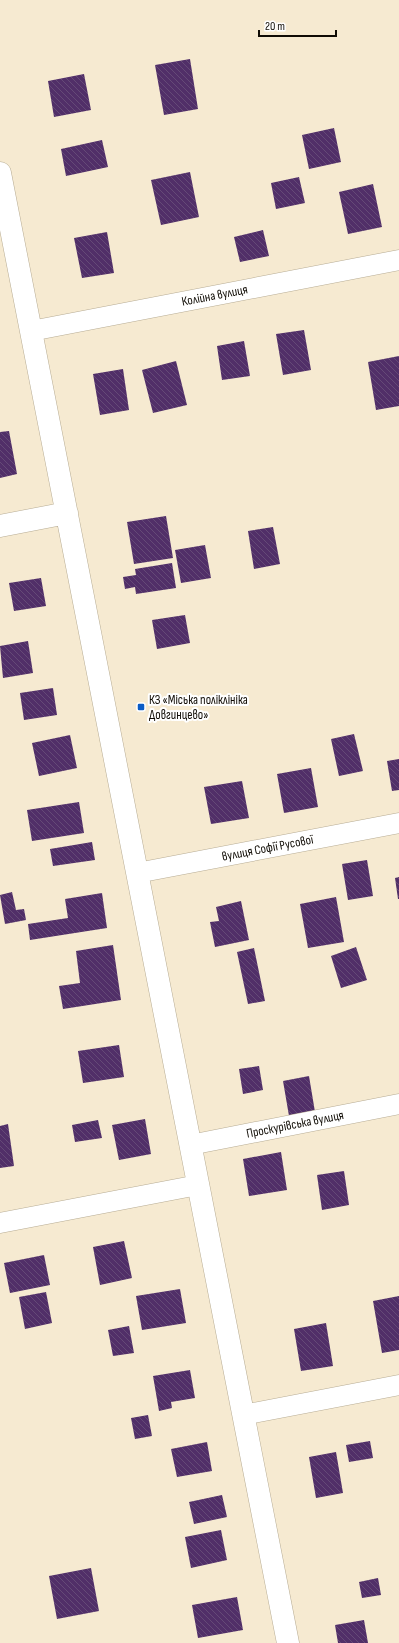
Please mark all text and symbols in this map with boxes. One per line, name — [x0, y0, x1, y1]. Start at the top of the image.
scale bar — [259, 12, 336, 38]
text: 20 m — [265, 19, 285, 34]
street label: Колійна вулиця — [180, 281, 249, 310]
place label: КЗ «Міська поліклініка Довгинцево» — [149, 692, 248, 723]
marker: КЗ «Міська поліклініка Довгинцево» — [136, 702, 146, 712]
street label: вулиця Софії Русової — [221, 831, 315, 865]
street label: Проскурівська вулиця — [245, 1107, 345, 1142]

